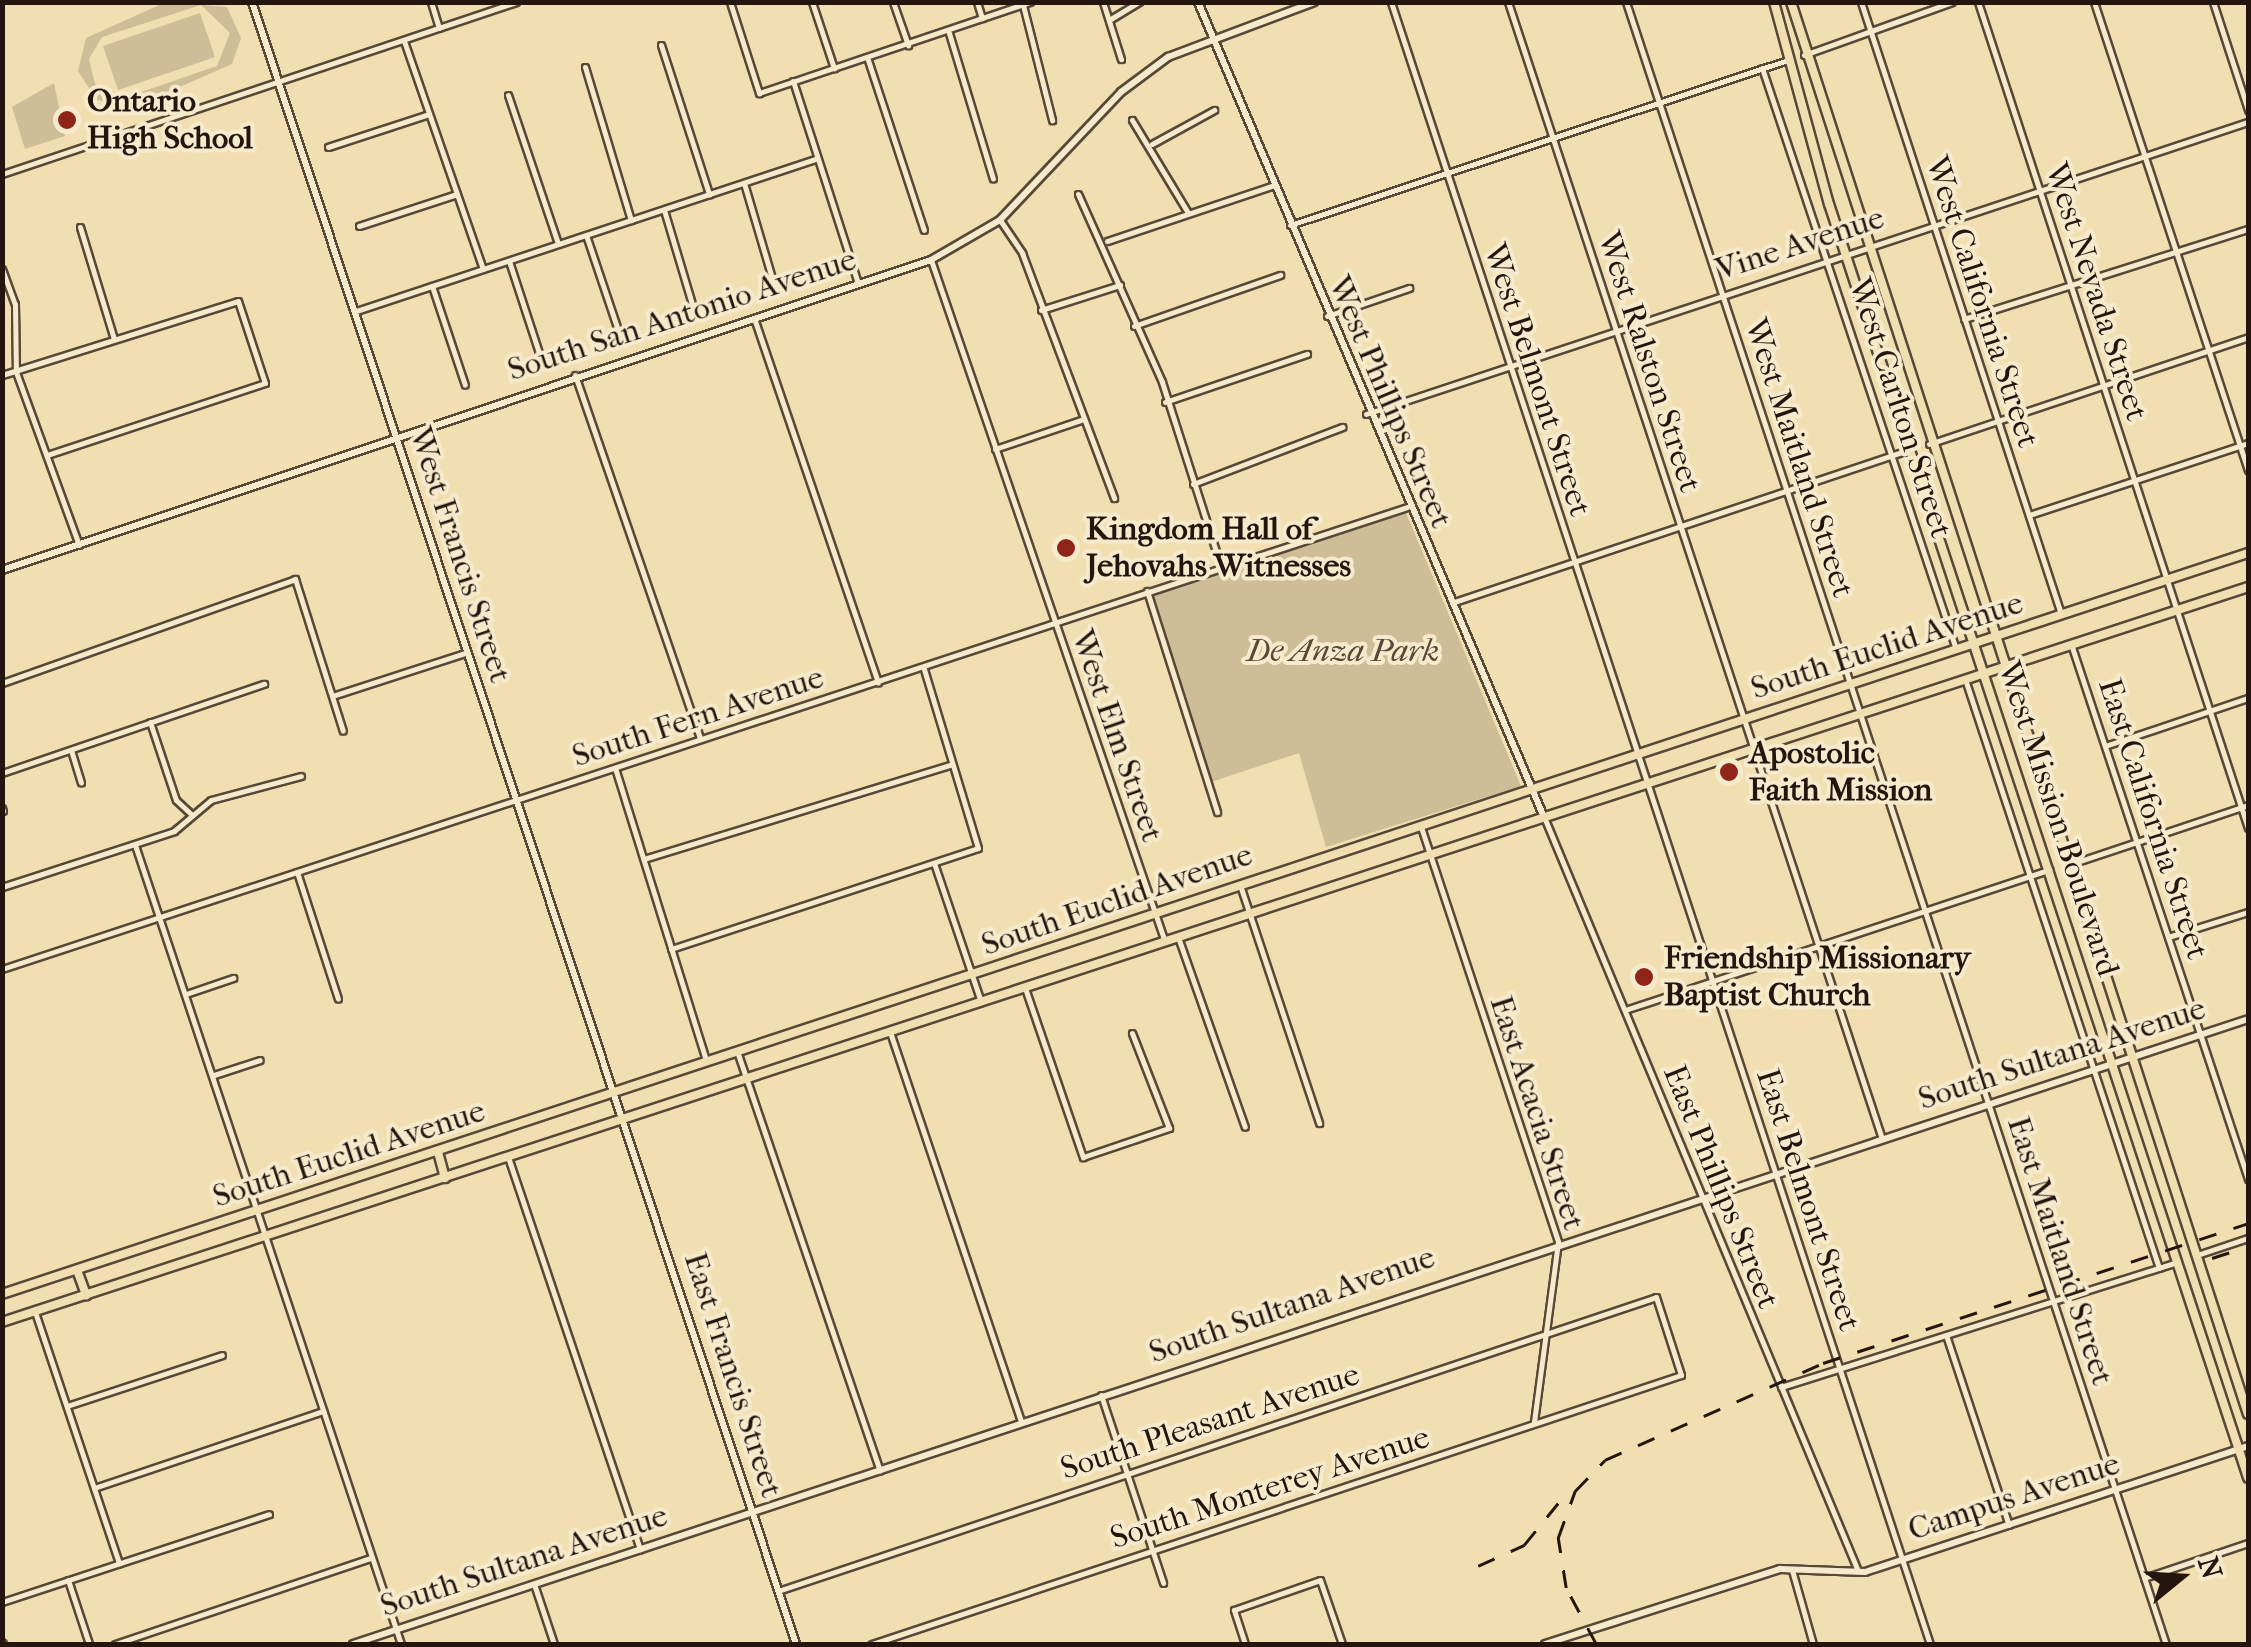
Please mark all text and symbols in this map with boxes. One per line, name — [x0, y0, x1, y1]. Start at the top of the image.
place label: Ontario High School — [87, 83, 253, 158]
marker: Ontario High School — [56, 109, 78, 131]
street label: West California Street — [1917, 152, 2047, 452]
street label: West Nevada Street — [2036, 158, 2156, 426]
street label: Vine Avenue — [1711, 199, 1889, 289]
street label: West Ralston Street — [1589, 227, 1709, 497]
street label: West Belmont Street — [1475, 239, 1599, 521]
street label: South San Antonio Avenue — [503, 240, 861, 390]
street label: West Phillips Street — [1320, 270, 1460, 534]
street label: West Carlton Street — [1840, 273, 1960, 543]
street label: West Maitland Street — [1736, 314, 1862, 602]
street label: West Francis Street — [401, 423, 519, 687]
place label: Kingdom Hall of Jehovahs Witnesses — [1086, 511, 1351, 586]
marker: Kingdom Hall of Jehovahs Witnesses — [1055, 537, 1077, 559]
street label: South Euclid Avenue — [1746, 584, 2028, 708]
street label: West Elm Street — [1063, 625, 1171, 847]
park label: De Anza Park — [1247, 632, 1439, 670]
street label: West Mission Boulevard — [1989, 657, 2127, 981]
street label: South Fern Avenue — [568, 658, 828, 776]
street label: East California Street — [2089, 674, 2217, 964]
place label: Apostolic Faith Mission — [1749, 735, 1932, 810]
marker: Apostolic Faith Mission — [1718, 761, 1740, 783]
street label: South Euclid Avenue — [977, 836, 1257, 964]
place label: Friendship Missionary Baptist Church — [1664, 940, 1971, 1015]
marker: Friendship Missionary Baptist Church — [1633, 966, 1655, 988]
street label: South Sultana Avenue — [1914, 989, 2210, 1119]
street label: East Acacia Street — [1481, 991, 1593, 1235]
street label: East Phillips Street — [1655, 1060, 1787, 1314]
street label: East Belmont Street — [1748, 1064, 1868, 1336]
street label: South Euclid Avenue — [208, 1092, 490, 1216]
street label: East Maitland Street — [1998, 1112, 2122, 1390]
street label: South Sultana Avenue — [1144, 1238, 1440, 1372]
street label: East Francis Street — [675, 1248, 791, 1502]
street label: South Pleasant Avenue — [1056, 1356, 1364, 1488]
street label: South Monterey Avenue — [1106, 1418, 1434, 1558]
street label: Campus Avenue — [1903, 1445, 2125, 1549]
street label: South Sultana Avenue — [376, 1496, 672, 1626]
north arrow — [2131, 1527, 2231, 1627]
text: N — [2191, 1552, 2229, 1583]

